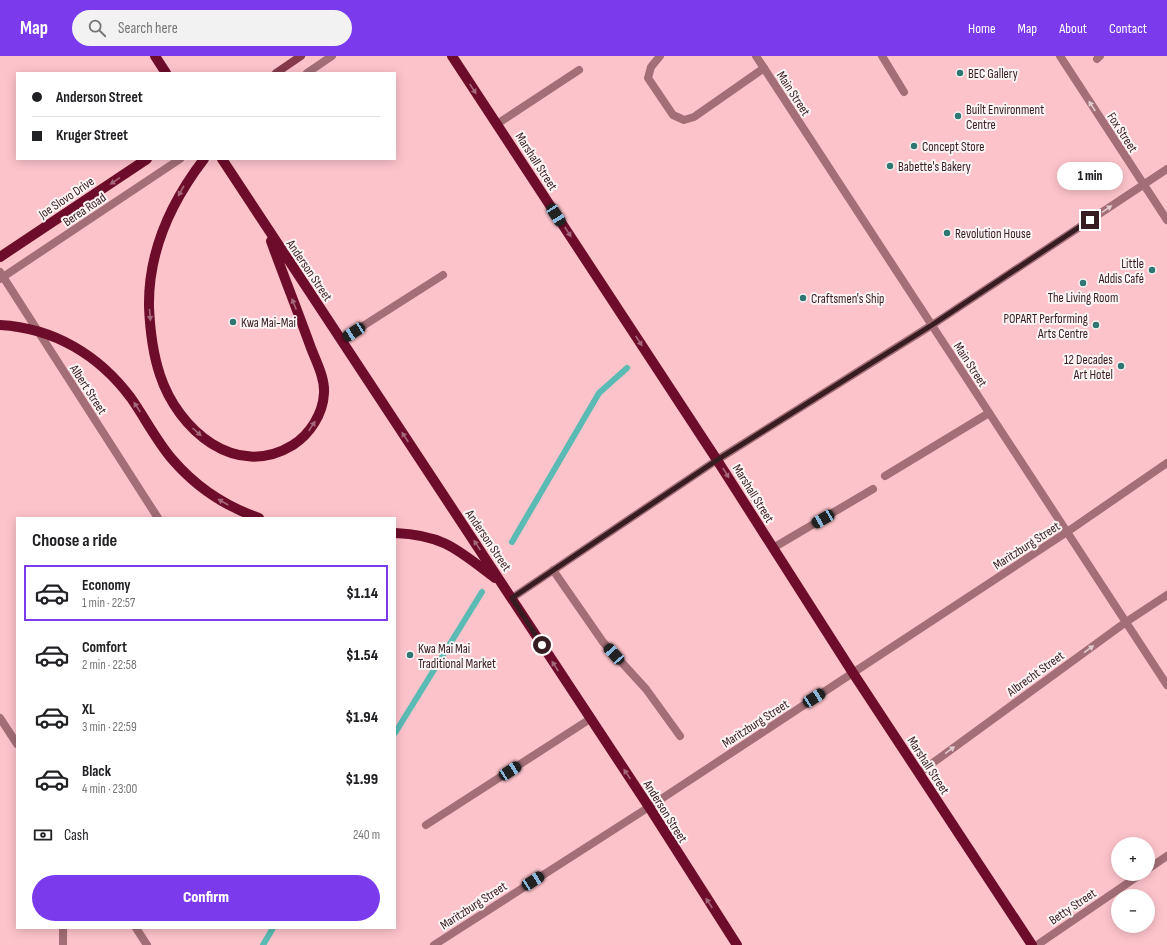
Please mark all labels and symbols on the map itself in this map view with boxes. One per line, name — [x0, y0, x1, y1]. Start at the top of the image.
place label: BEC Gallery — [968, 66, 1018, 82]
street label: Main Street — [773, 68, 814, 119]
marker: BEC Gallery — [955, 68, 965, 78]
one-way arrow — [470, 83, 477, 94]
one-way arrow — [1088, 100, 1096, 111]
place label: Built Environment Centre — [966, 102, 1044, 133]
street label: Fox Street — [1103, 110, 1141, 156]
marker: Built Environment Centre — [953, 111, 963, 121]
street label: Marshall Street — [512, 130, 561, 194]
place label: Concept Store — [922, 139, 985, 155]
marker: Concept Store — [909, 141, 919, 151]
place label: Babette's Bakery — [898, 159, 971, 175]
marker: Babette's Bakery — [885, 161, 895, 171]
callout: 1 min — [1057, 162, 1123, 190]
street label: Joe Slovo Drive — [35, 173, 97, 223]
one-way arrow — [109, 177, 120, 185]
one-way arrow — [178, 185, 185, 197]
street label: Berea Road — [60, 190, 109, 230]
car — [544, 202, 568, 228]
one-way arrow — [1102, 205, 1112, 213]
route end — [1081, 211, 1099, 229]
place label: Revolution House — [955, 226, 1031, 242]
one-way arrow — [564, 227, 572, 237]
marker: Revolution House — [942, 228, 952, 238]
street label: Anderson Street — [282, 236, 336, 304]
place label: Little Addis Café — [1098, 256, 1144, 287]
marker: Little Addis Café — [1147, 265, 1157, 275]
marker: The Living Room — [1078, 278, 1088, 288]
place label: The Living Room — [1048, 290, 1118, 306]
place label: Craftsmen's Ship — [811, 291, 884, 307]
marker: Craftsmen's Ship — [798, 293, 808, 303]
one-way arrow — [290, 297, 296, 309]
one-way arrow — [146, 309, 153, 321]
place label: POPART Performing Arts Centre — [1003, 311, 1088, 342]
place label: Kwa Mai-Mai — [241, 315, 296, 331]
marker: Kwa Mai-Mai — [228, 317, 238, 327]
car — [341, 320, 367, 344]
marker: POPART Performing Arts Centre — [1091, 320, 1101, 330]
one-way arrow — [635, 336, 643, 346]
street label: Main Street — [950, 339, 991, 390]
place label: 12 Decades Art Hotel — [1064, 352, 1113, 383]
street label: Albert Street — [66, 361, 110, 417]
marker: 12 Decades Art Hotel — [1116, 361, 1126, 371]
one-way arrow — [133, 402, 141, 412]
one-way arrow — [308, 420, 316, 431]
one-way arrow — [192, 428, 203, 437]
one-way arrow — [401, 432, 409, 442]
street label: Marshall Street — [729, 461, 777, 526]
one-way arrow — [722, 467, 729, 479]
one-way arrow — [217, 499, 229, 506]
street label: Anderson Street — [461, 506, 515, 574]
car — [810, 508, 836, 530]
street label: Maritzburg Street — [990, 518, 1063, 573]
one-way arrow — [473, 540, 481, 550]
route start — [533, 636, 551, 654]
place label: Kwa Mai Mai Traditional Market — [418, 641, 496, 672]
car — [602, 641, 626, 667]
one-way arrow — [1084, 645, 1094, 653]
street label: Albrecht Street — [1003, 648, 1067, 700]
marker: Kwa Mai Mai Traditional Market — [405, 650, 415, 660]
one-way arrow — [551, 661, 559, 671]
car — [801, 686, 827, 710]
street label: Maritzburg Street — [719, 696, 792, 751]
street label: Marshall Street — [904, 734, 953, 798]
one-way arrow — [945, 746, 955, 754]
car — [497, 759, 523, 783]
one-way arrow — [623, 769, 631, 779]
street label: Anderson Street — [639, 776, 691, 846]
car — [520, 869, 546, 893]
street label: Maritzburg Street — [437, 878, 510, 933]
street label: Betty Street — [1046, 885, 1099, 928]
one-way arrow — [706, 898, 713, 909]

